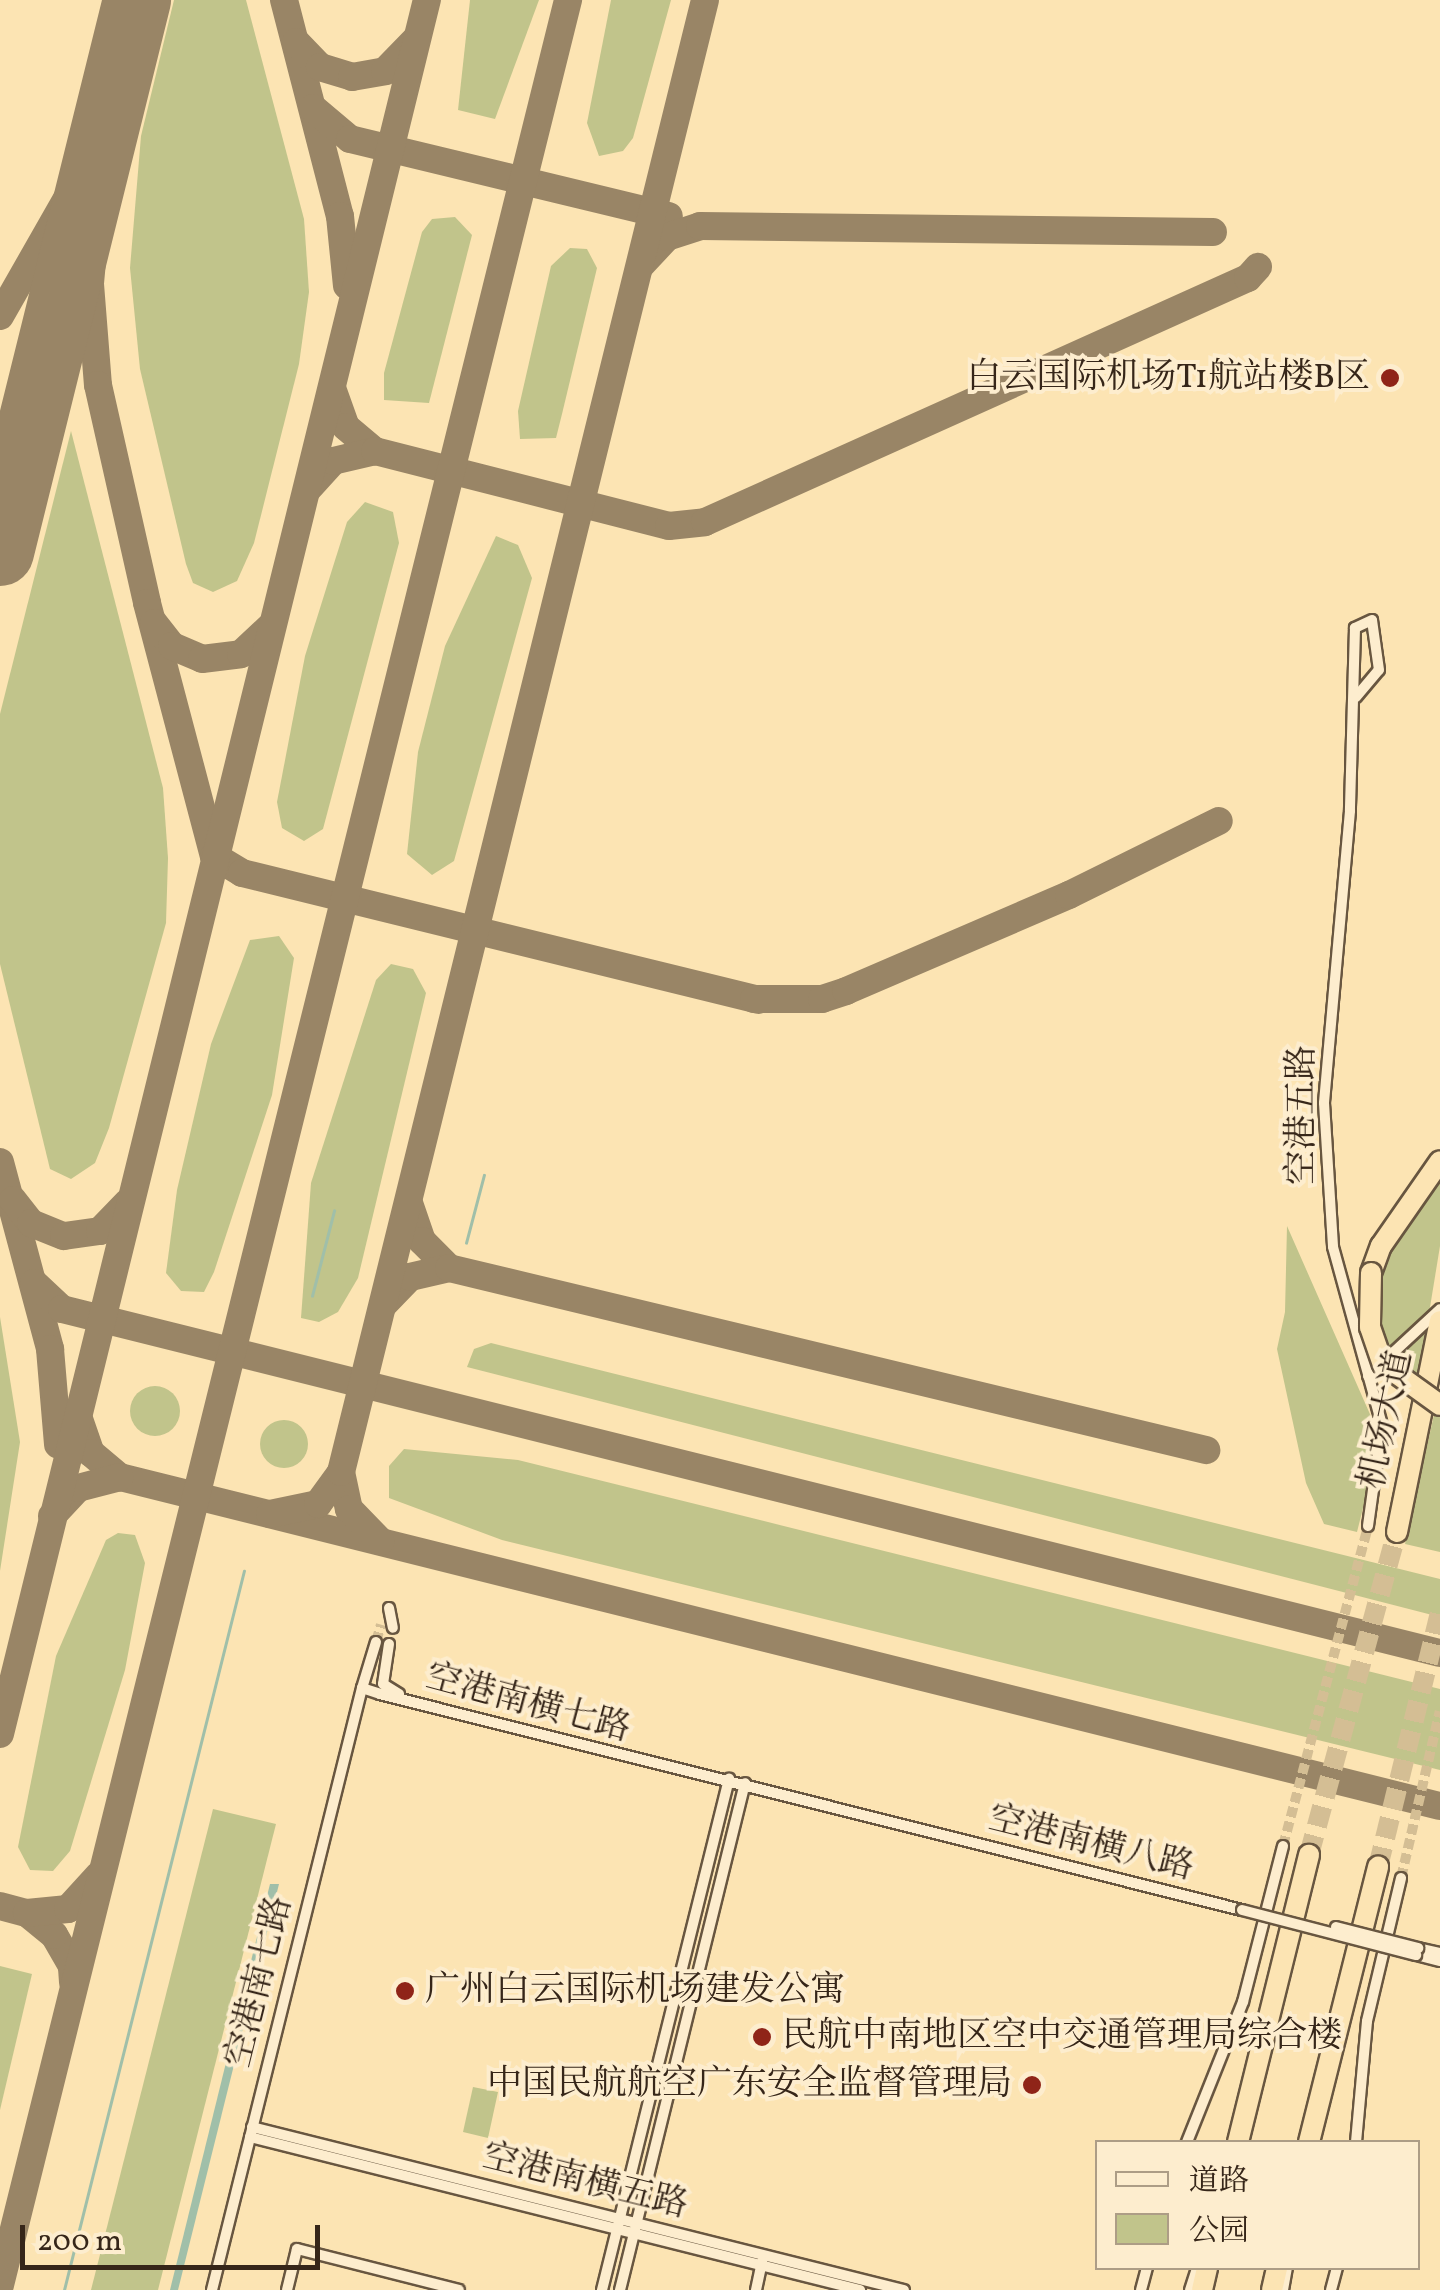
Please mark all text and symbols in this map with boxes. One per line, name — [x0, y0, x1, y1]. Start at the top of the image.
place label: 白云国际机场T1航站楼B区 — [966, 357, 1370, 399]
marker: 白云国际机场T1航站楼B区 — [1379, 367, 1401, 389]
street label: 空港五路 — [1282, 1045, 1324, 1185]
street label: 机场大道 — [1352, 1347, 1422, 1493]
street label: 空港南横七路 — [421, 1657, 635, 1751]
street label: 空港南横八路 — [984, 1798, 1198, 1890]
street label: 空港南七路 — [218, 1892, 302, 2072]
place label: 广州白云国际机场建发公寓 — [425, 1970, 845, 2012]
marker: 广州白云国际机场建发公寓 — [394, 1980, 416, 2002]
place label: 民航中南地区空中交通管理局综合楼 — [782, 2016, 1342, 2058]
marker: 民航中南地区空中交通管理局综合楼 — [751, 2026, 773, 2048]
place label: 中国民航航空广东安全监督管理局 — [487, 2064, 1012, 2106]
marker: 中国民航航空广东安全监督管理局 — [1021, 2074, 1043, 2096]
street label: 空港南横五路 — [478, 2136, 692, 2228]
legend — [1095, 2140, 1420, 2270]
text: 道路 — [1189, 2161, 1249, 2203]
scale bar — [25, 2205, 325, 2267]
text: 公园 — [1189, 2211, 1249, 2253]
text: 200 m — [37, 2221, 122, 2263]

